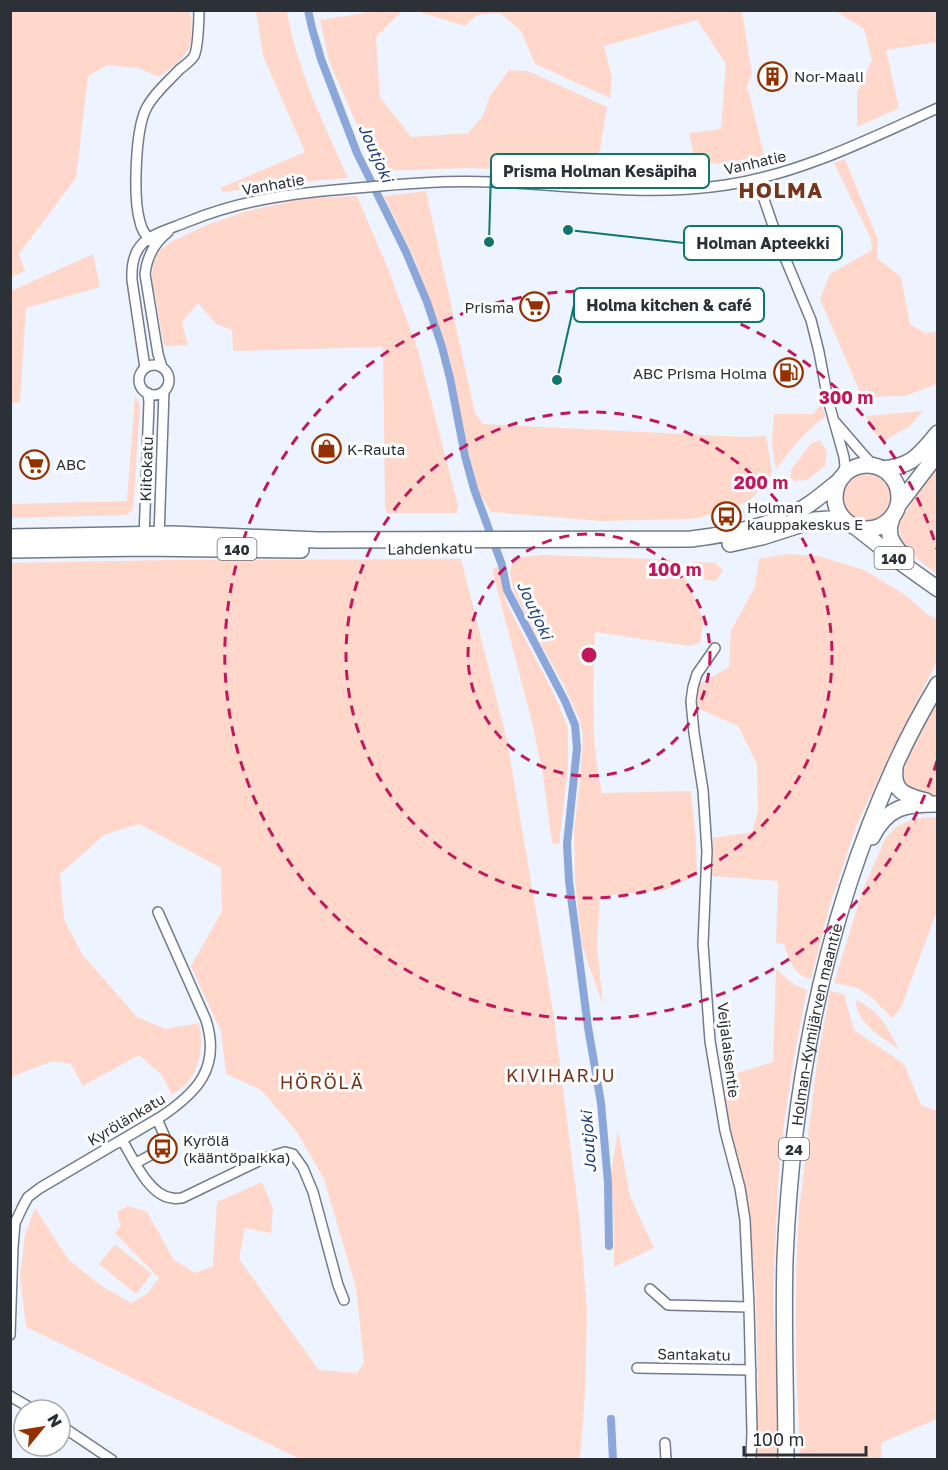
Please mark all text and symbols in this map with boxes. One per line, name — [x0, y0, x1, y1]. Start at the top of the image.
building icon: Nor-Maali — [757, 60, 789, 92]
place label: Nor-Maali — [794, 67, 864, 85]
water label: Joutjoki — [354, 121, 398, 187]
street label: Vanhatie — [722, 146, 788, 178]
callout: Prisma Holman Kesäpiha — [491, 154, 709, 188]
text: Prisma Holman Kesäpiha — [503, 161, 697, 181]
street label: Vanhatie — [240, 170, 306, 198]
district label: HOLMA — [738, 177, 824, 203]
callout: Holman Apteekki — [684, 226, 842, 260]
text: Holman Apteekki — [696, 233, 830, 253]
callout: Holma kitchen & café — [574, 288, 764, 322]
supermarket icon: Prisma — [519, 291, 551, 323]
text: Holma kitchen & café — [586, 295, 752, 315]
place label: Prisma — [465, 298, 514, 316]
fuel station icon: ABC Prisma Holma — [772, 357, 804, 389]
place label: ABC Prisma Holma — [633, 364, 767, 382]
text: 300 m — [819, 386, 873, 408]
shop icon: K-Rauta — [310, 433, 342, 465]
street label: Kiitokatu — [136, 436, 156, 502]
place label: K-Rauta — [347, 440, 405, 458]
supermarket icon: ABC — [19, 448, 51, 480]
place label: ABC — [56, 455, 86, 473]
text: 200 m — [734, 471, 788, 493]
place label: Holman kauppakeskus E — [747, 498, 863, 533]
bus stop icon: Holman kauppakeskus E — [710, 500, 742, 532]
road number: 140 — [218, 538, 256, 560]
street label: Lahdenkatu — [387, 538, 473, 558]
road number: 140 — [874, 547, 914, 569]
text: 100 m — [649, 558, 701, 580]
water label: Joutjoki — [513, 578, 558, 644]
centre of rings — [579, 645, 599, 665]
street label: Holman–Kymijärven maantie — [787, 921, 846, 1127]
street label: Veijalaisentie — [714, 1001, 744, 1099]
district label: KIVIHARJU — [506, 1064, 616, 1086]
district label: HÖRÖLÄ — [280, 1071, 364, 1093]
street label: Kyrölänkatu — [84, 1089, 168, 1149]
water label: Joutjoki — [576, 1109, 600, 1174]
place label: Kyrölä (kääntöpaikka) — [183, 1131, 291, 1166]
bus stop icon: Kyrölä (kääntöpaikka) — [146, 1133, 178, 1165]
road number: 24 — [779, 1138, 809, 1160]
street label: Santakatu — [657, 1344, 731, 1364]
north arrow — [12, 1398, 72, 1458]
text: N — [43, 1410, 67, 1431]
scale bar — [744, 1419, 866, 1457]
text: 100 m — [753, 1428, 804, 1450]

